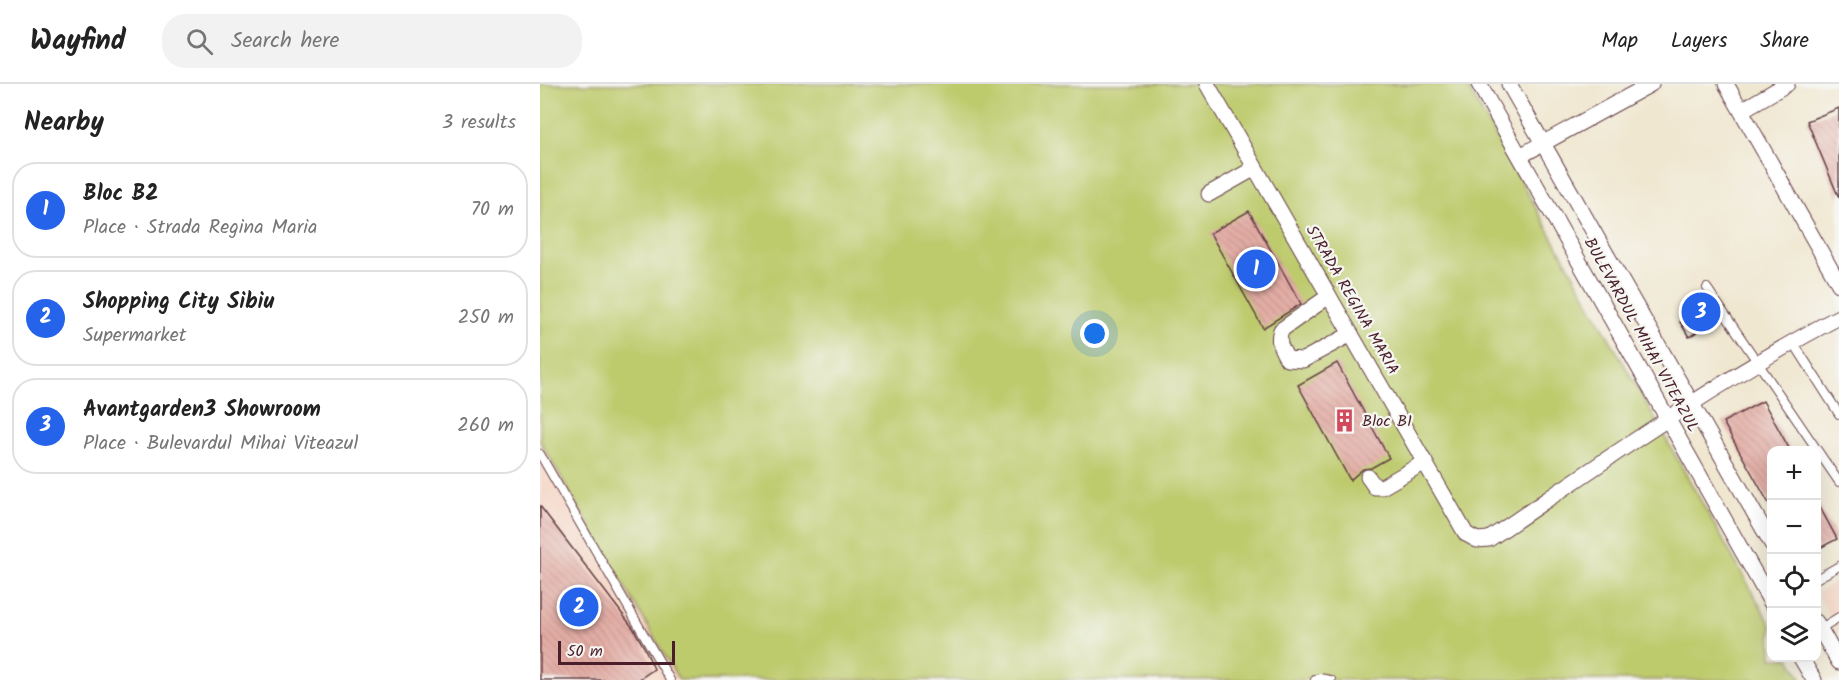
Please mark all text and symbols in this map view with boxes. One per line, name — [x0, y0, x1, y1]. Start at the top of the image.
search box — [162, 14, 582, 68]
text: Wayfind — [30, 19, 126, 64]
text: Search here — [231, 24, 339, 59]
icon: search — [183, 25, 216, 58]
text: Map — [1601, 25, 1638, 58]
text: Layers — [1671, 25, 1727, 58]
text: Share — [1760, 25, 1809, 58]
text: Nearby — [24, 102, 104, 144]
text: 3 results — [442, 107, 516, 139]
text: Bloc B2 — [83, 177, 158, 212]
text: 1 — [42, 194, 49, 226]
text: 70 m — [471, 194, 514, 226]
text: Place · Strada Regina Maria — [83, 212, 317, 244]
street label: STRADA REGINA MARIA — [1299, 220, 1405, 380]
street label: BULEVARDUL MIHAI VITEAZUL — [1577, 233, 1705, 437]
pin: 1 — [1236, 246, 1276, 291]
text: Shopping City Sibiu — [83, 285, 274, 320]
pin: 3 — [1682, 290, 1720, 334]
text: 2 — [40, 302, 51, 334]
text: 250 m — [458, 302, 514, 334]
your location — [1080, 319, 1109, 348]
text: Supermarket — [83, 320, 186, 352]
text: Avantgarden3 Showroom — [83, 393, 321, 428]
building icon: Bloc B1 — [1331, 408, 1357, 434]
place label: Bloc B1 — [1362, 409, 1412, 434]
text: 3 — [40, 410, 51, 442]
text: 260 m — [457, 410, 514, 442]
text: Place · Bulevardul Mihai Viteazul — [83, 428, 358, 460]
map controls — [1767, 446, 1821, 662]
button: + — [1767, 446, 1821, 500]
button: − — [1767, 500, 1821, 554]
button: locate — [1767, 554, 1821, 608]
pin: 2 — [560, 584, 598, 630]
button: layers — [1767, 608, 1821, 662]
scale bar — [558, 638, 675, 666]
text: 50 m — [567, 639, 603, 664]

